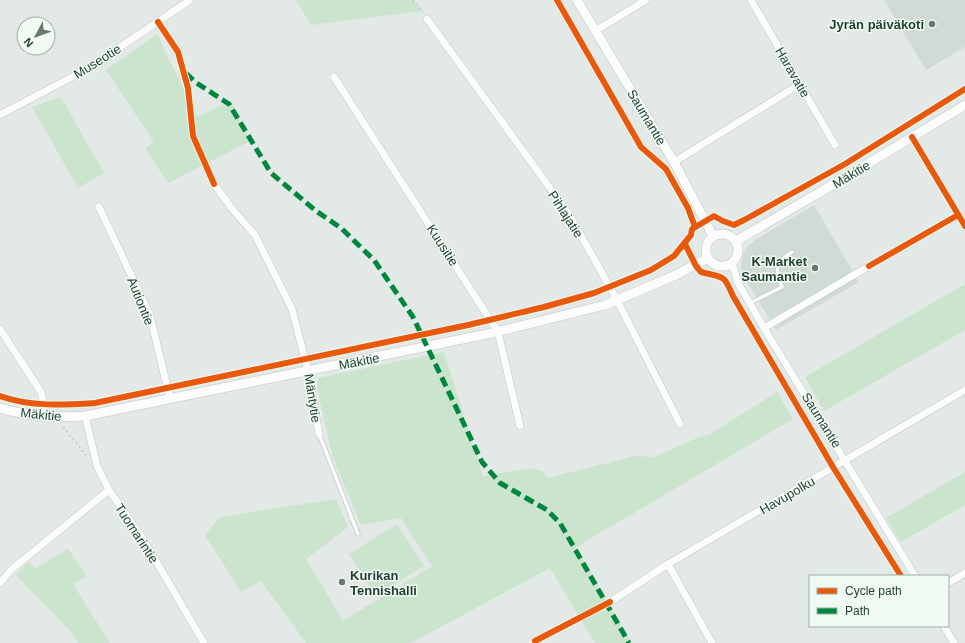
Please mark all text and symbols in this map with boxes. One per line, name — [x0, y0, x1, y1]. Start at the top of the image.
north arrow — [16, 16, 56, 56]
place label: Jyrän päiväkoti — [829, 17, 924, 32]
marker: Jyrän päiväkoti — [927, 19, 937, 29]
text: N — [21, 36, 36, 49]
street label: Museotie — [71, 41, 124, 82]
street label: Haravatie — [772, 44, 813, 100]
street label: Saumantie — [624, 87, 669, 148]
street label: Mäkitie — [830, 157, 873, 191]
street label: Pihlajatie — [545, 188, 586, 240]
street label: Kuusitie — [424, 222, 461, 269]
place label: K-Market Saumantie — [741, 254, 808, 284]
marker: K-Market Saumantie — [810, 263, 820, 273]
street label: Autiontie — [124, 275, 157, 327]
street label: Mäkitie — [337, 350, 381, 373]
street label: Mäntytie — [301, 373, 324, 424]
street label: Saumantie — [799, 390, 844, 451]
street label: Mäkitie — [20, 405, 62, 424]
street label: Havupolku — [757, 474, 818, 517]
street label: Tuomarintie — [112, 501, 161, 566]
place label: Kurikan Tennishalli — [350, 568, 417, 598]
legend — [809, 575, 949, 627]
marker: Kurikan Tennishalli — [337, 577, 347, 587]
text: Cycle path — [845, 584, 902, 598]
text: Path — [845, 604, 870, 618]

